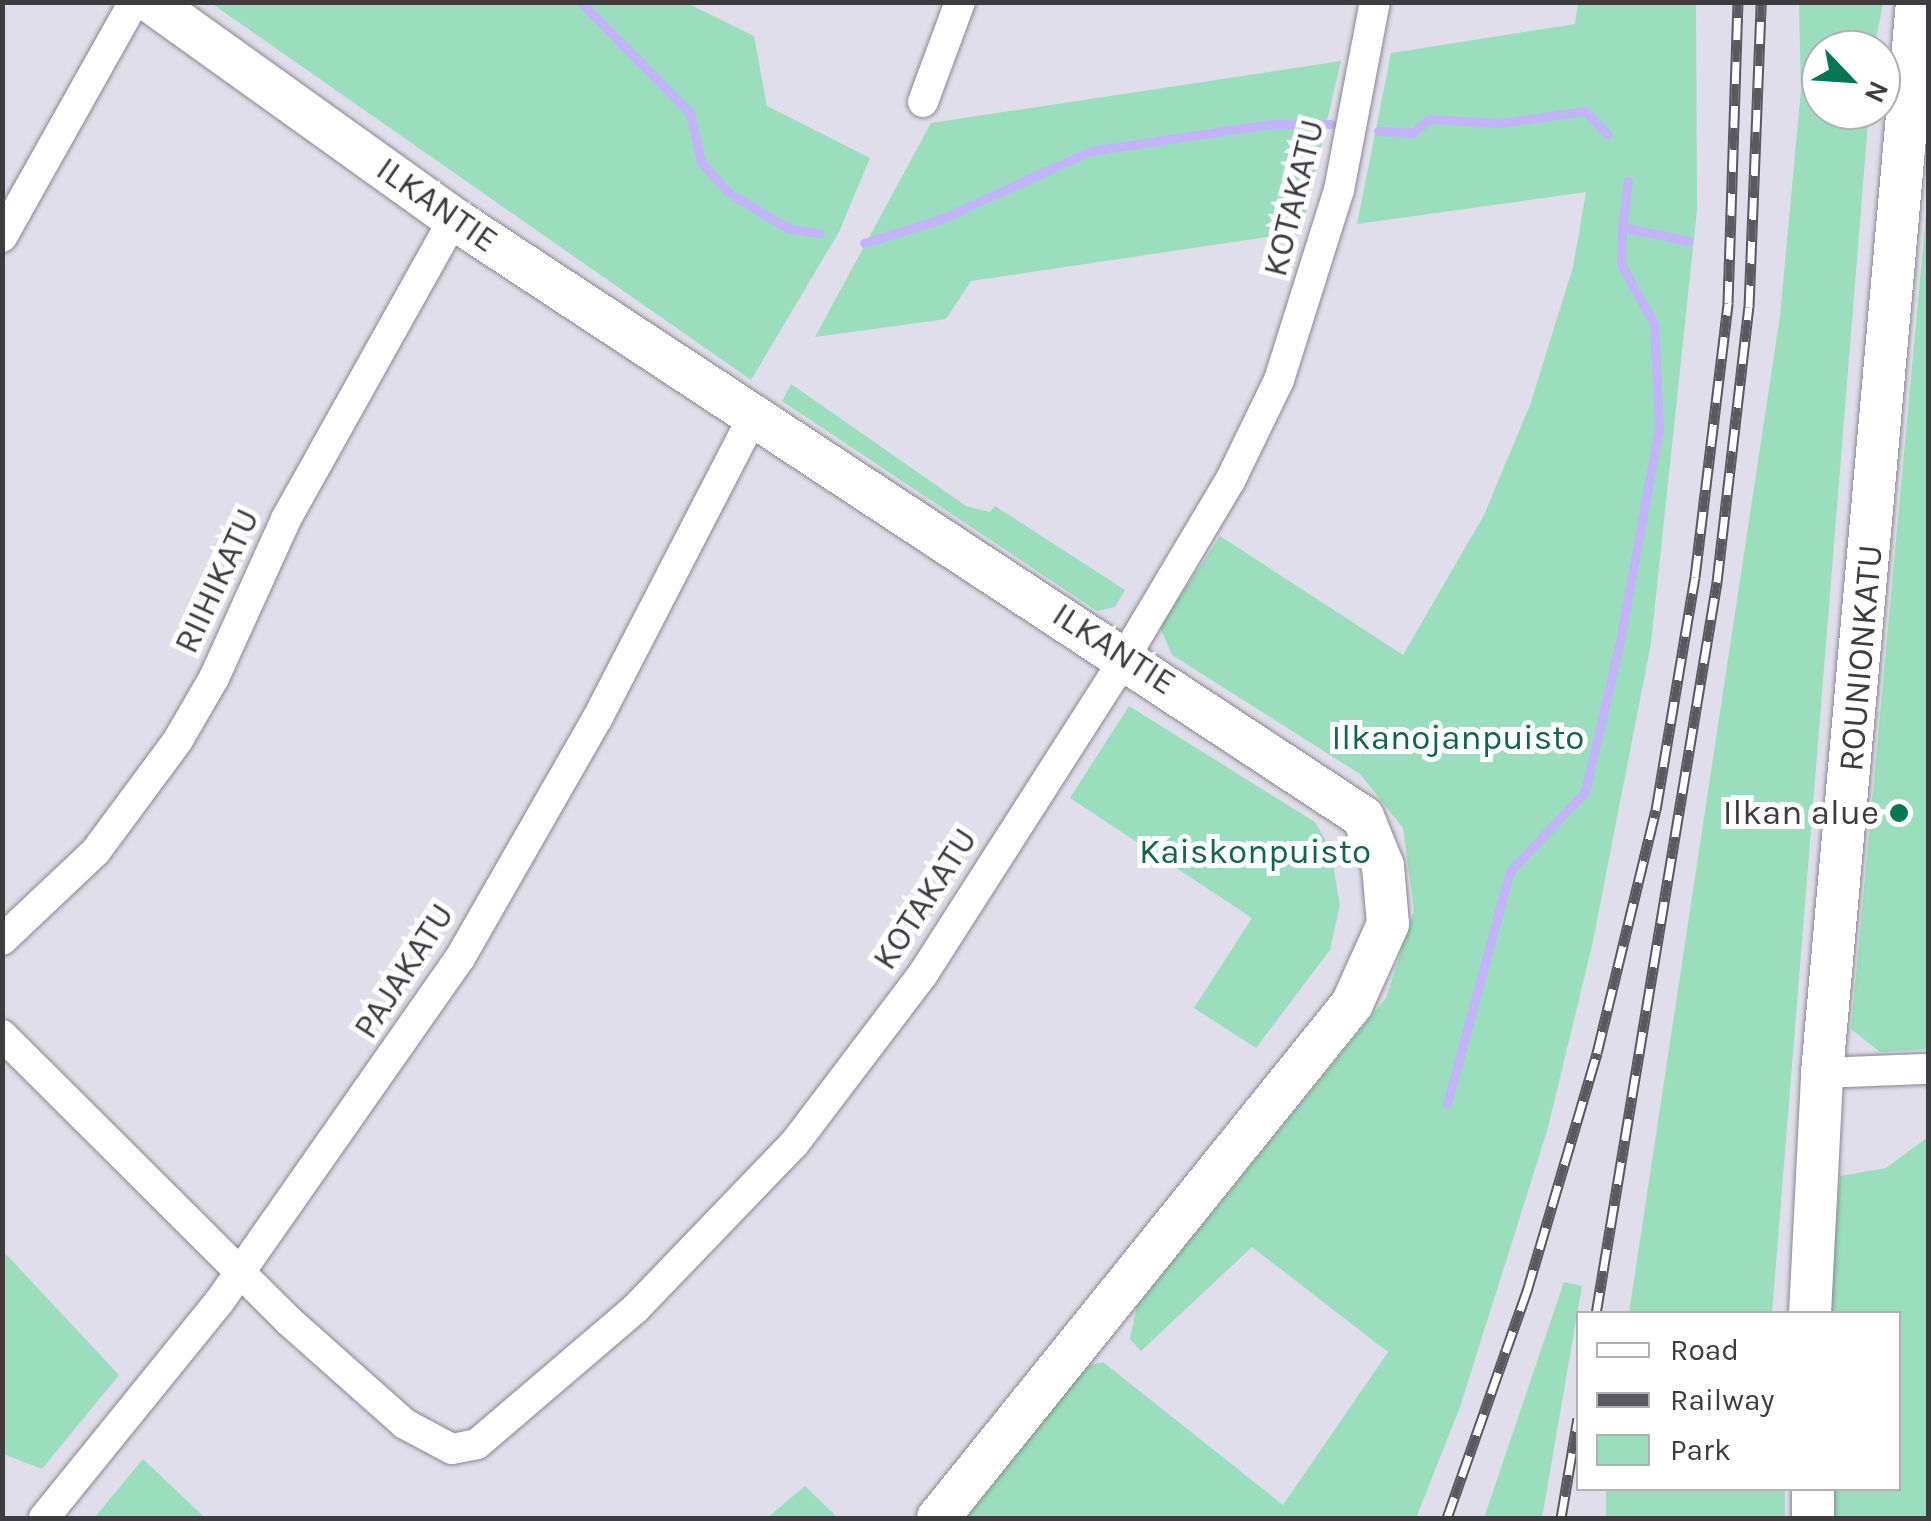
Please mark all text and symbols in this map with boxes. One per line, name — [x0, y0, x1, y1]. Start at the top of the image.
north arrow — [1801, 30, 1901, 130]
text: N — [1858, 76, 1896, 108]
street label: KOTAKATU — [1254, 115, 1334, 281]
street label: ILKANTIE — [368, 148, 506, 262]
street label: RIIHIKATU — [165, 502, 269, 660]
street label: ROUNIONKATU — [1830, 543, 1892, 773]
street label: ILKANTIE — [1045, 594, 1183, 704]
park label: Ilkanojanpuisto — [1332, 717, 1584, 759]
place label: Ilkan alue — [1723, 792, 1879, 834]
marker: Ilkan alue — [1888, 802, 1910, 824]
street label: KOTAKATU — [864, 820, 986, 978]
park label: Kaiskonpuisto — [1139, 831, 1371, 873]
street label: PAJAKATU — [345, 896, 463, 1046]
legend — [1576, 1311, 1901, 1491]
text: Road — [1670, 1332, 1739, 1368]
text: Railway — [1670, 1382, 1774, 1418]
text: Park — [1670, 1432, 1731, 1468]

